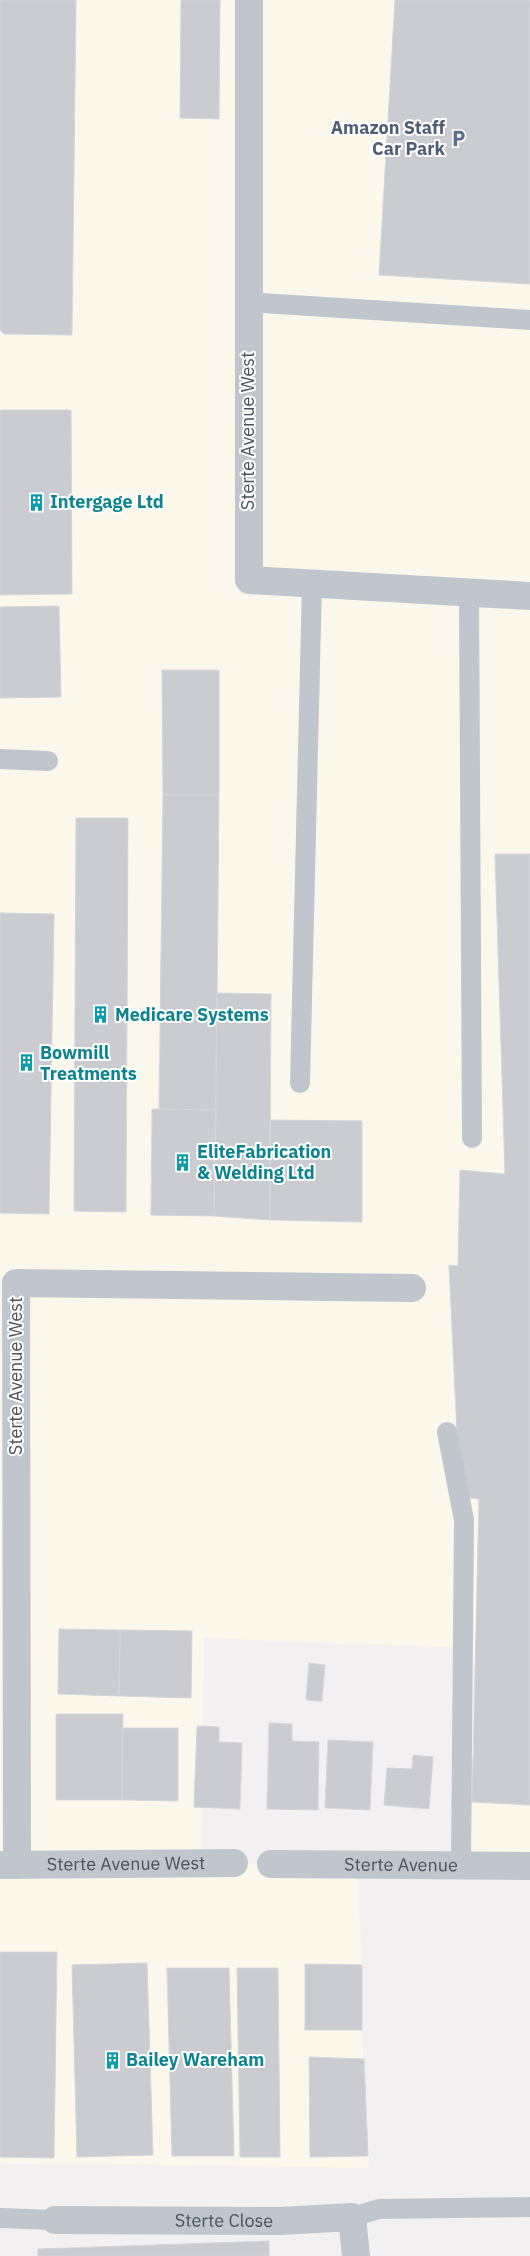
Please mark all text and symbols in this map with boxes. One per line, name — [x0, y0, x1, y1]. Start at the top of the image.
place label: Amazon Staff Car Park — [331, 116, 446, 160]
parking icon: Amazon Staff Car Park — [449, 128, 469, 148]
street label: Sterte Avenue West — [236, 352, 259, 510]
place label: Intergage Ltd — [50, 490, 164, 513]
building icon: Intergage Ltd — [26, 492, 46, 512]
place label: Medicare Systems — [115, 1003, 269, 1026]
building icon: Medicare Systems — [91, 1005, 111, 1025]
place label: Bowmill Treatments — [40, 1041, 137, 1085]
building icon: Bowmill Treatments — [16, 1053, 36, 1073]
place label: EliteFabrication & Welding Ltd — [197, 1140, 331, 1184]
building icon: EliteFabrication & Welding Ltd — [173, 1152, 193, 1172]
street label: Sterte Avenue West — [4, 1297, 27, 1455]
street label: Sterte Avenue West — [47, 1851, 205, 1876]
street label: Sterte Avenue — [344, 1853, 458, 1876]
place label: Bailey Wareham — [126, 2048, 264, 2071]
building icon: Bailey Wareham — [102, 2050, 122, 2070]
street label: Sterte Close — [175, 2209, 273, 2232]

